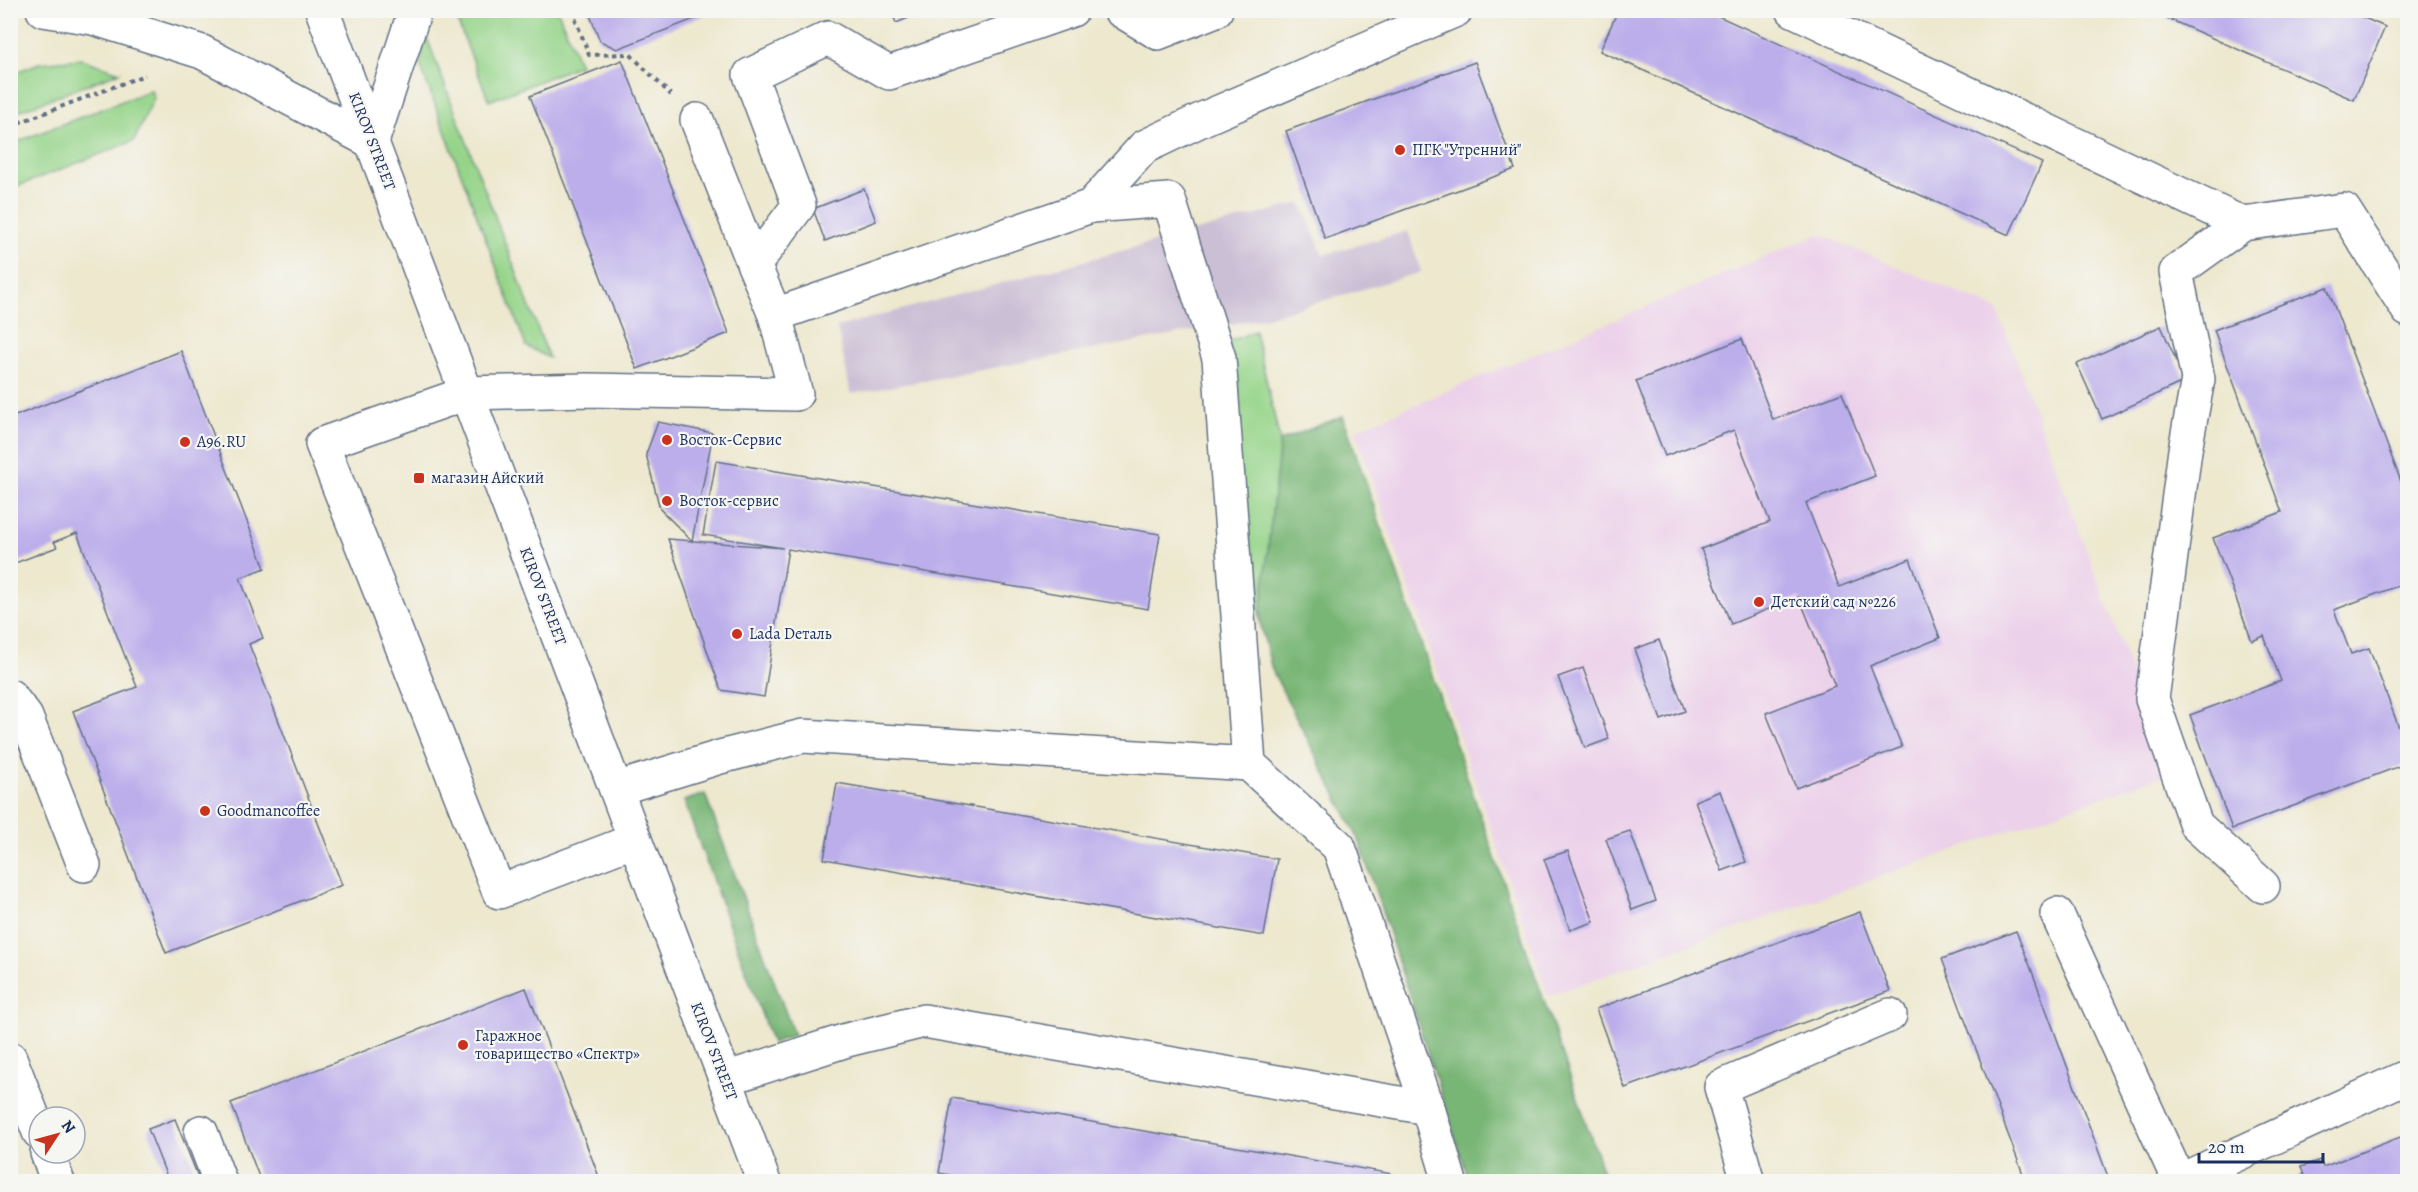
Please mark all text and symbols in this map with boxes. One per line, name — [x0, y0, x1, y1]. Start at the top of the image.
street label: KIROV STREET — [343, 89, 401, 194]
place label: ПГК "Утренний" — [1412, 139, 1522, 161]
marker: ПГК "Утренний" — [1393, 143, 1407, 157]
place label: Восток-Сервис — [679, 429, 782, 451]
place label: А96.RU — [196, 431, 246, 453]
marker: Восток-Сервис — [660, 433, 674, 447]
marker: А96.RU — [178, 435, 192, 449]
place label: магазин Айский — [431, 467, 544, 489]
marker: магазин Айский — [412, 471, 426, 485]
place label: Восток-сервис — [679, 490, 779, 512]
marker: Восток-сервис — [660, 494, 674, 508]
street label: KIROV STREET — [514, 544, 572, 649]
place label: Детский сад №226 — [1771, 591, 1896, 613]
marker: Детский сад №226 — [1752, 595, 1766, 609]
place label: Lada Dеталь — [749, 623, 832, 645]
marker: Lada Dеталь — [730, 627, 744, 641]
place label: Goodmancoffee — [217, 800, 320, 822]
marker: Goodmancoffee — [198, 804, 212, 818]
street label: KIROV STREET — [685, 999, 743, 1104]
place label: Гаражное товарищество «Спектр» — [475, 1025, 640, 1065]
marker: Гаражное товарищество «Спектр» — [456, 1038, 470, 1052]
north arrow — [27, 1105, 87, 1165]
text: N — [56, 1116, 81, 1138]
scale bar — [2199, 1126, 2324, 1164]
text: 20 m — [2208, 1135, 2245, 1159]

